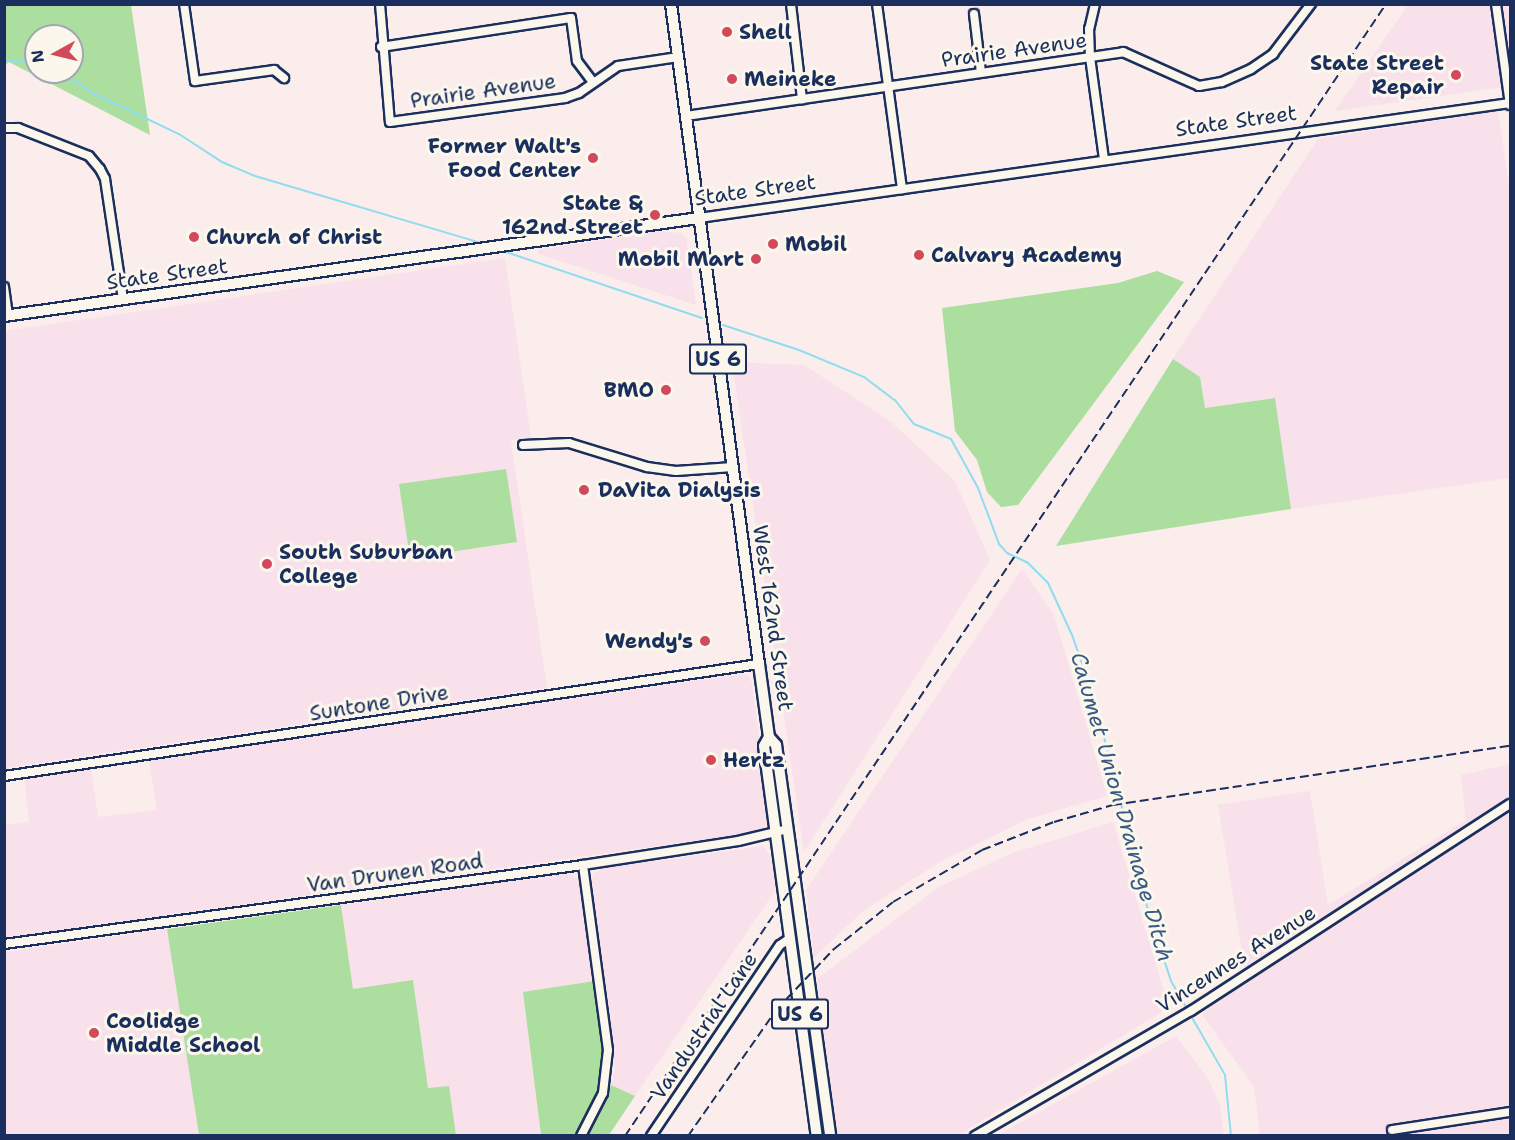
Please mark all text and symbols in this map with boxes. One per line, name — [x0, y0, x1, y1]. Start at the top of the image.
place label: Shell — [739, 19, 792, 45]
north arrow — [24, 24, 84, 84]
marker: Shell — [720, 25, 734, 39]
street label: Prairie Avenue — [940, 27, 1088, 73]
text: N — [26, 49, 49, 64]
place label: State Street Repair — [1310, 50, 1444, 100]
place label: Meineke — [744, 66, 837, 92]
street label: Prairie Avenue — [409, 68, 557, 114]
marker: State Street Repair — [1449, 68, 1463, 82]
marker: Meineke — [725, 72, 739, 86]
street label: State Street — [1174, 100, 1298, 142]
place label: Former Walt's Food Center — [428, 133, 581, 183]
marker: Former Walt's Food Center — [586, 151, 600, 165]
street label: State Street — [693, 169, 817, 211]
place label: State & 162nd Street — [502, 190, 643, 240]
marker: State & 162nd Street — [648, 208, 662, 222]
place label: Church of Christ — [206, 224, 382, 250]
marker: Church of Christ — [187, 230, 201, 244]
place label: Mobil — [785, 231, 847, 257]
marker: Mobil — [766, 237, 780, 251]
place label: Calvary Academy — [931, 242, 1122, 268]
place label: Mobil Mart — [618, 246, 744, 272]
marker: Calvary Academy — [912, 248, 926, 262]
marker: Mobil Mart — [749, 252, 763, 266]
street label: State Street — [105, 253, 229, 295]
road number: US 6 — [688, 342, 748, 376]
place label: BMO — [604, 377, 654, 403]
marker: BMO — [659, 383, 673, 397]
place label: DaVita Dialysis — [598, 477, 761, 503]
marker: DaVita Dialysis — [575, 481, 593, 499]
street label: West 162nd Street — [747, 523, 799, 713]
place label: South Suburban College — [279, 539, 453, 589]
marker: South Suburban College — [260, 557, 274, 571]
place label: Wendy's — [605, 628, 693, 654]
marker: Wendy's — [698, 634, 712, 648]
water label: Calumet Union Drainage Ditch — [1065, 649, 1179, 965]
street label: Suntone Drive — [308, 680, 450, 726]
place label: Hertz — [723, 747, 785, 773]
marker: Hertz — [704, 753, 718, 767]
street label: Van Drunen Road — [305, 848, 485, 898]
street label: Vincennes Avenue — [1152, 900, 1320, 1018]
street label: Vandustrial Lane — [645, 948, 763, 1104]
road number: US 6 — [770, 997, 830, 1031]
place label: Coolidge Middle School — [106, 1008, 260, 1058]
marker: Coolidge Middle School — [87, 1026, 101, 1040]

